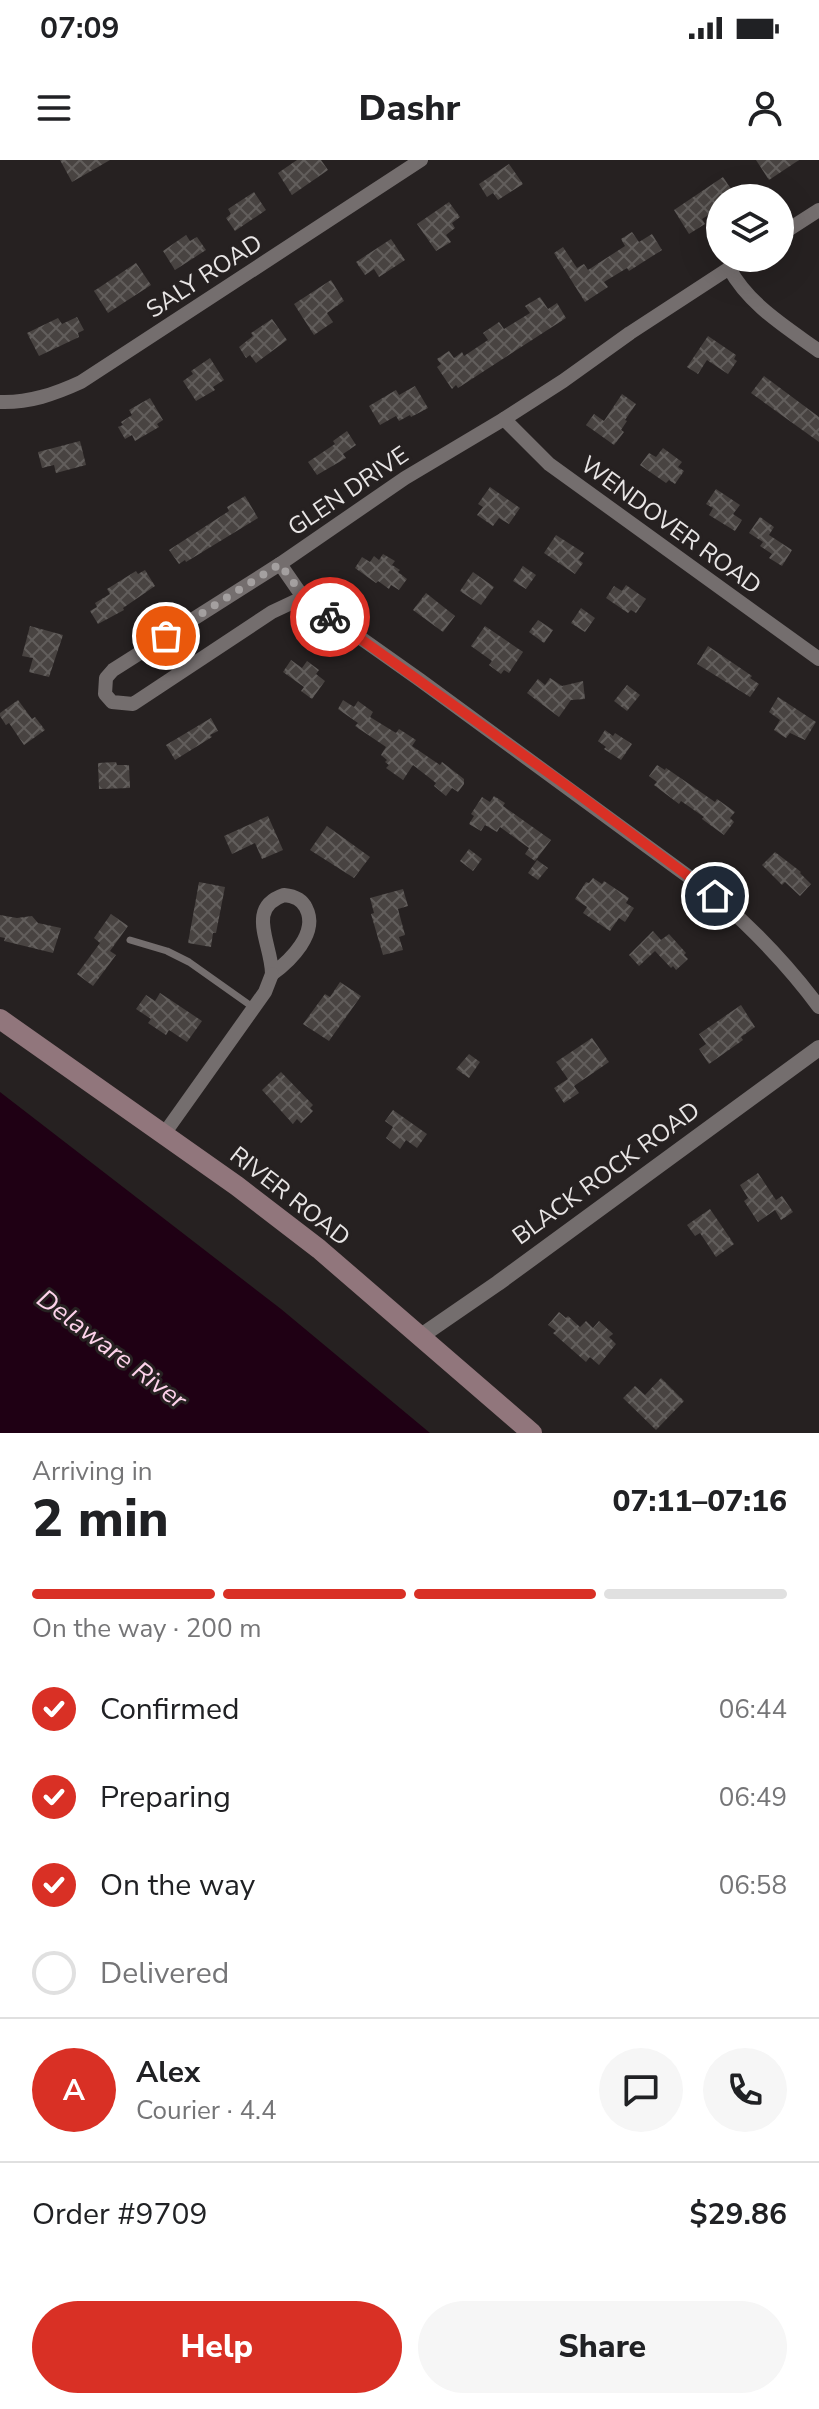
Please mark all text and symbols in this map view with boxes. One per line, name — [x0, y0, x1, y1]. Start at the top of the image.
text: 07:09 — [40, 8, 119, 49]
text: Dashr — [359, 84, 460, 133]
icon: menu — [32, 86, 76, 130]
icon: person — [743, 86, 787, 130]
map controls — [706, 184, 794, 272]
button: layers — [706, 184, 794, 272]
street label: SALY ROAD — [140, 227, 268, 325]
street label: GLEN DRIVE — [281, 439, 415, 543]
street label: WENDOVER ROAD — [574, 449, 768, 601]
courier — [290, 577, 370, 657]
icon: bike — [308, 595, 352, 639]
pin — [132, 602, 200, 670]
icon: bag — [144, 614, 188, 658]
pin — [681, 862, 749, 930]
icon: home — [693, 874, 737, 918]
street label: BLACK ROCK ROAD — [506, 1094, 706, 1252]
street label: RIVER ROAD — [223, 1139, 357, 1253]
water label: Delaware River — [30, 1281, 194, 1418]
text: Arriving in — [32, 1454, 153, 1489]
text: 07:11–07:16 — [612, 1481, 787, 1522]
text: 2 min — [32, 1483, 169, 1554]
text: On the way · 200 m — [32, 1611, 261, 1646]
icon: check — [32, 1687, 76, 1731]
text: Confirmed — [100, 1689, 240, 1730]
text: 06:44 — [719, 1692, 787, 1727]
icon: check — [32, 1775, 76, 1819]
text: Preparing — [100, 1777, 231, 1818]
text: 06:49 — [719, 1780, 787, 1815]
icon: check — [32, 1863, 76, 1907]
text: On the way — [100, 1865, 255, 1906]
text: 06:58 — [719, 1868, 787, 1903]
text: Delivered — [100, 1953, 229, 1994]
button: chat — [599, 2048, 683, 2132]
button: phone — [703, 2048, 787, 2132]
text: Alex — [136, 2052, 200, 2093]
text: A — [63, 2070, 85, 2111]
text: Courier · 4.4 — [136, 2093, 277, 2128]
text: Order #9709 — [32, 2194, 207, 2235]
text: $29.86 — [690, 2194, 787, 2235]
button: Help — [32, 2301, 402, 2393]
button: Share — [418, 2301, 787, 2393]

